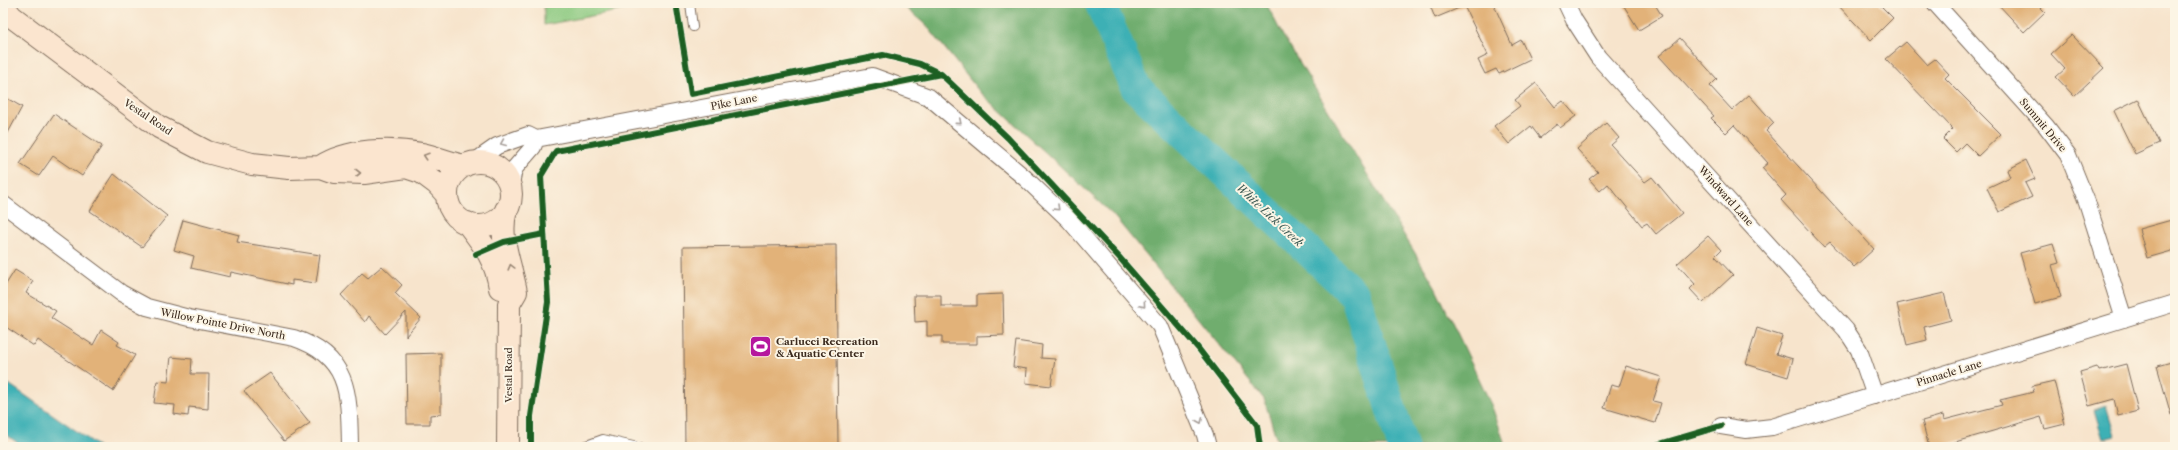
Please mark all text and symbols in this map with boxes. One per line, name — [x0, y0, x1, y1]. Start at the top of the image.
street label: Pike Lane — [710, 91, 759, 113]
street label: Vestal Road — [121, 96, 175, 138]
street label: Summit Drive — [2017, 96, 2069, 155]
one-way arrow — [955, 118, 962, 125]
one-way arrow — [500, 138, 508, 146]
one-way arrow — [423, 152, 430, 161]
street label: Windward Lane — [1695, 163, 1757, 229]
one-way arrow — [355, 169, 361, 177]
water label: White Lick Creek — [1234, 181, 1306, 250]
one-way arrow — [1052, 203, 1060, 211]
one-way arrow — [507, 264, 515, 270]
one-way arrow — [1138, 301, 1145, 308]
street label: Willow Pointe Drive North — [159, 305, 287, 343]
sports icon: Carlucci Recreation & Aquatic Center — [747, 334, 773, 360]
place label: Carlucci Recreation & Aquatic Center — [776, 335, 879, 360]
street label: Vestal Road — [502, 347, 515, 404]
street label: Pinnacle Lane — [1915, 357, 1984, 389]
one-way arrow — [1195, 418, 1203, 425]

